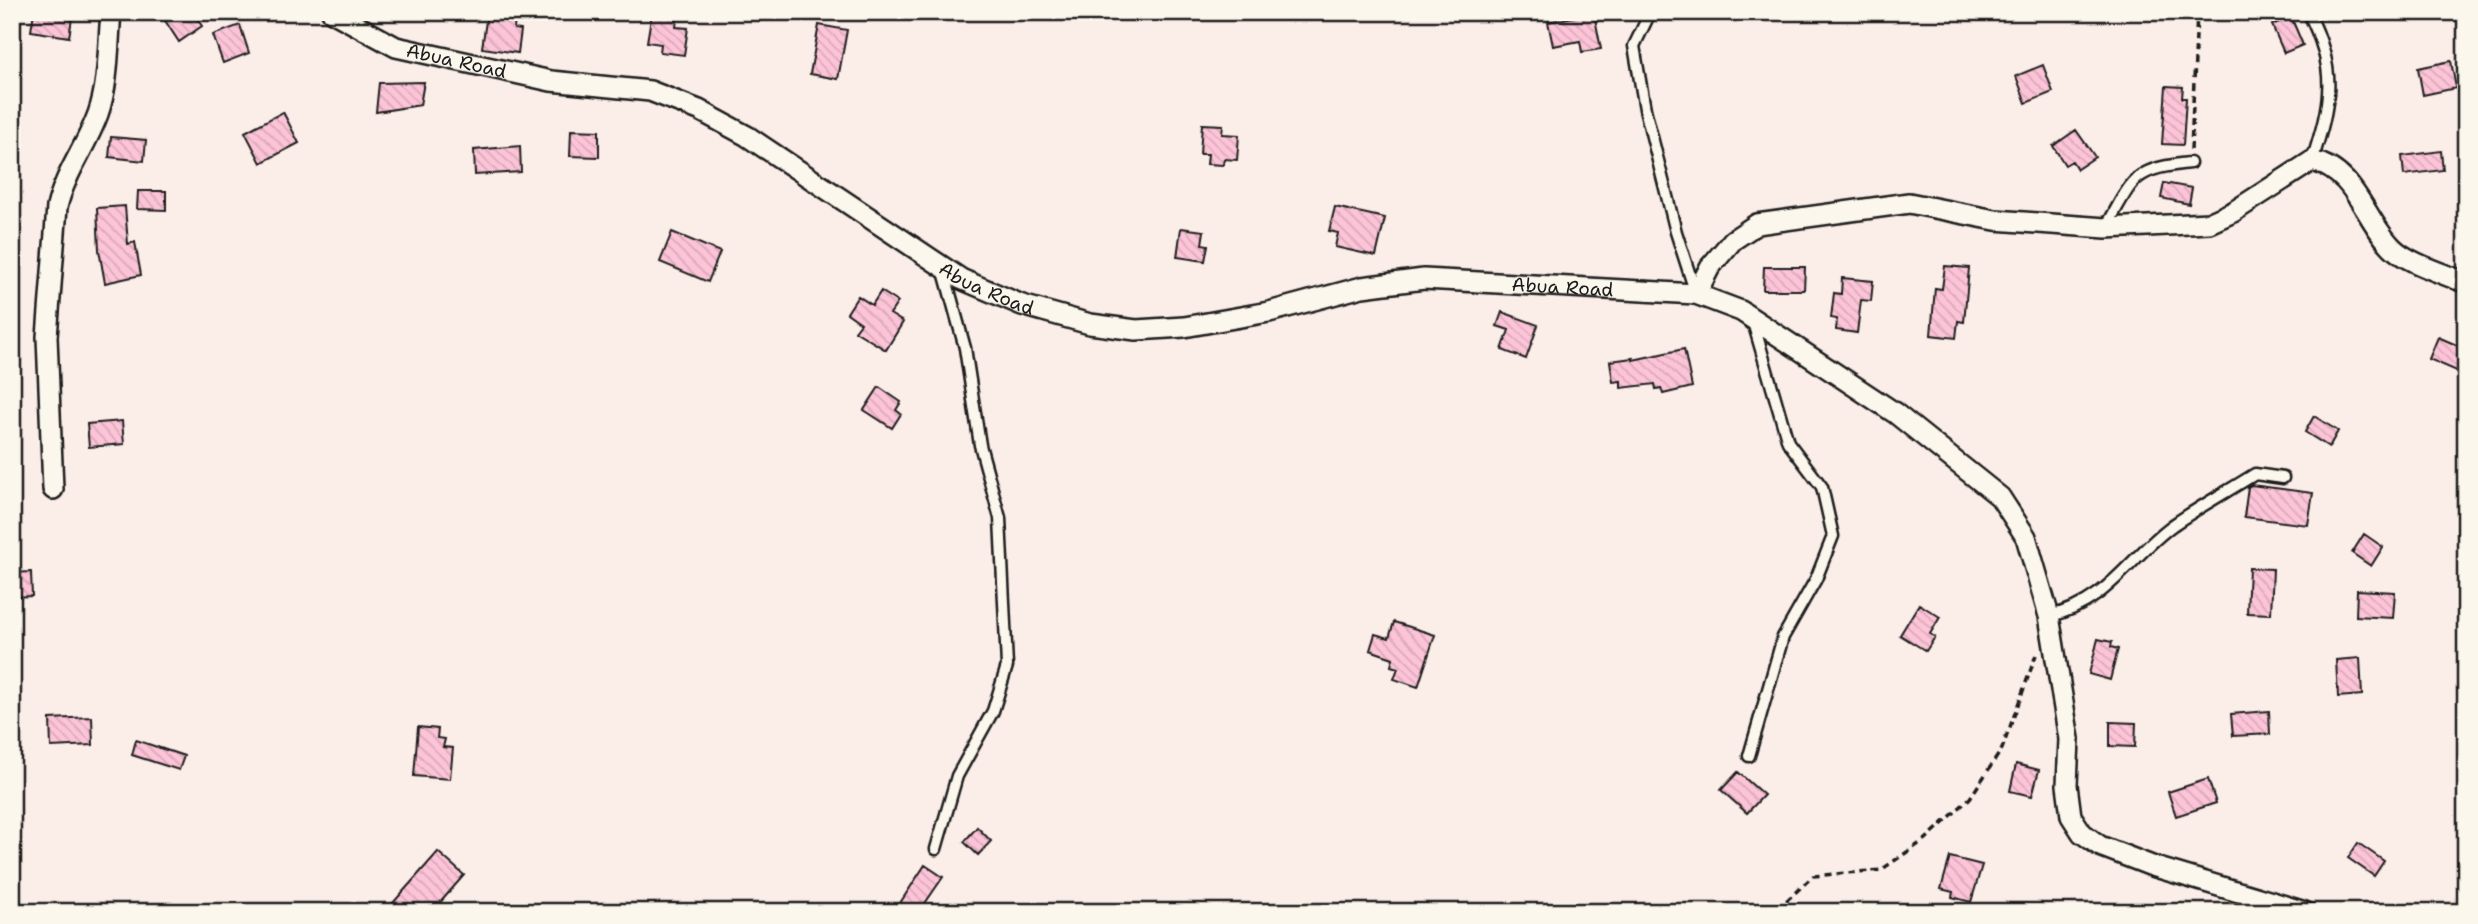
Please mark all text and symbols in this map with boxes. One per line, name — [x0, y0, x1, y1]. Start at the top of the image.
street label: Abua Road — [404, 38, 509, 84]
street label: Abua Road — [934, 256, 1037, 321]
street label: Abua Road — [1511, 272, 1614, 302]

